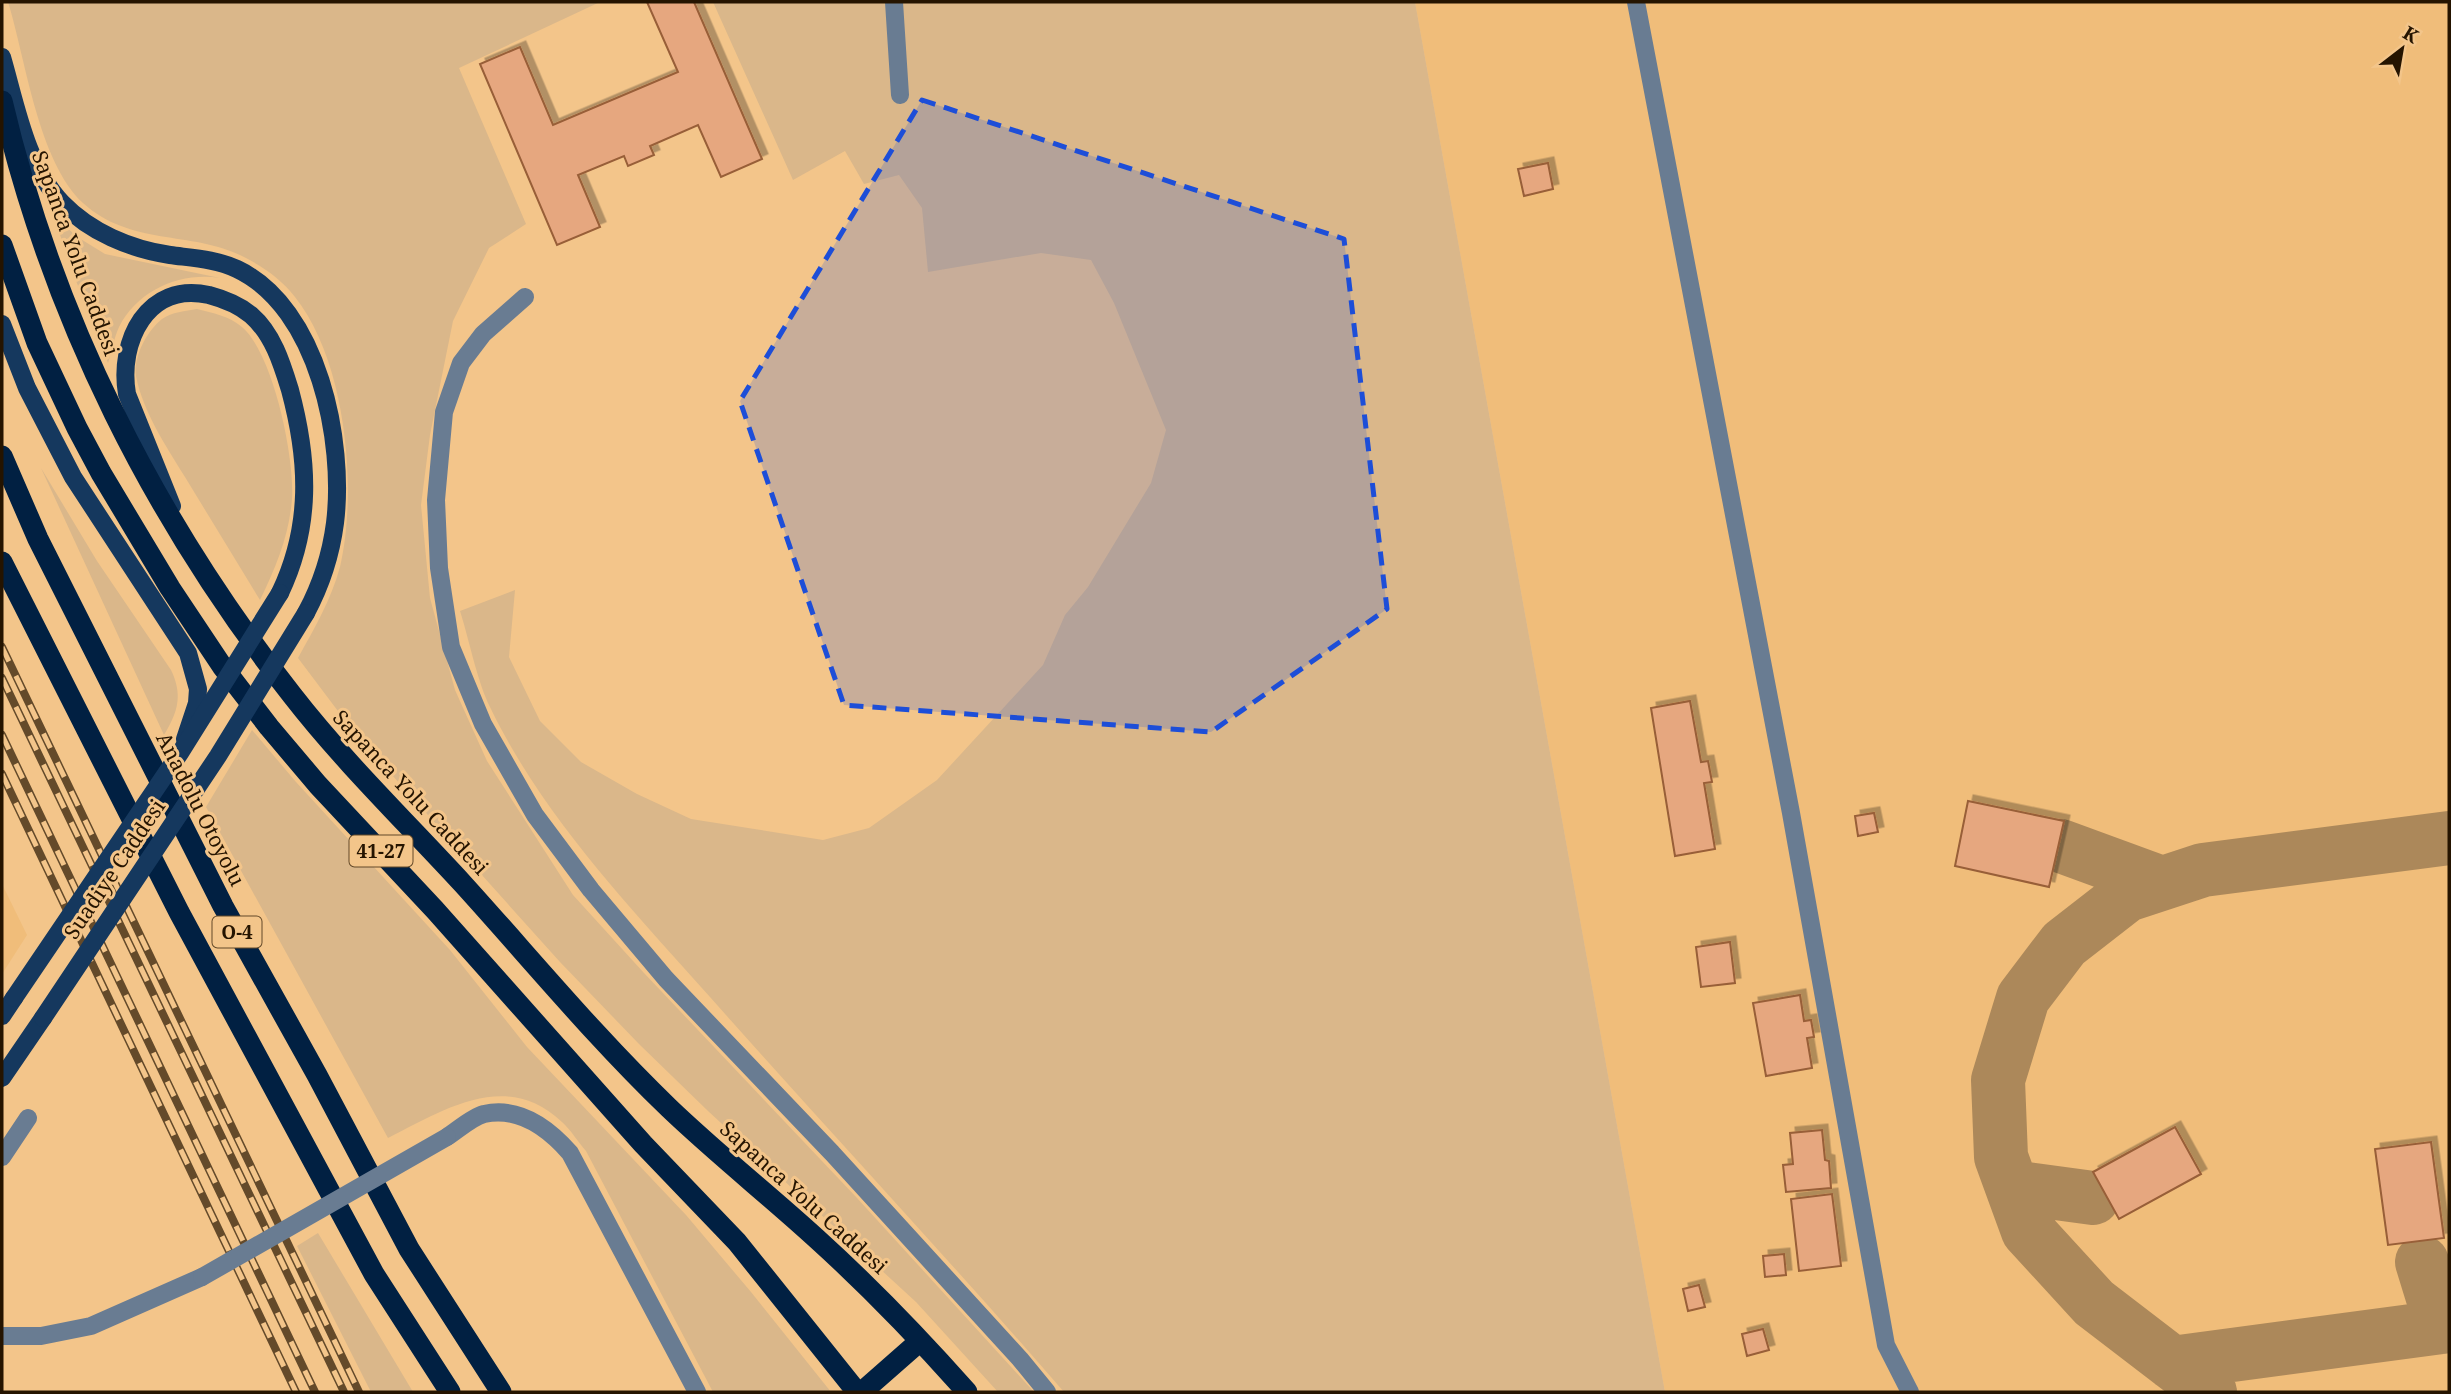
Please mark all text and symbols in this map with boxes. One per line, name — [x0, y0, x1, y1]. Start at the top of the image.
north arrow — [2367, 14, 2437, 84]
text: K — [2398, 20, 2423, 49]
street label: Sapanca Yolu Caddesi — [26, 147, 126, 360]
street label: Sapanca Yolu Caddesi — [327, 703, 495, 881]
street label: Anadolu Otoyolu — [150, 727, 252, 891]
street label: Suadiye Caddesi — [57, 794, 171, 944]
road number: 41-27 — [350, 836, 412, 866]
road number: O-4 — [212, 916, 262, 948]
street label: Sapanca Yolu Caddesi — [714, 1114, 894, 1280]

